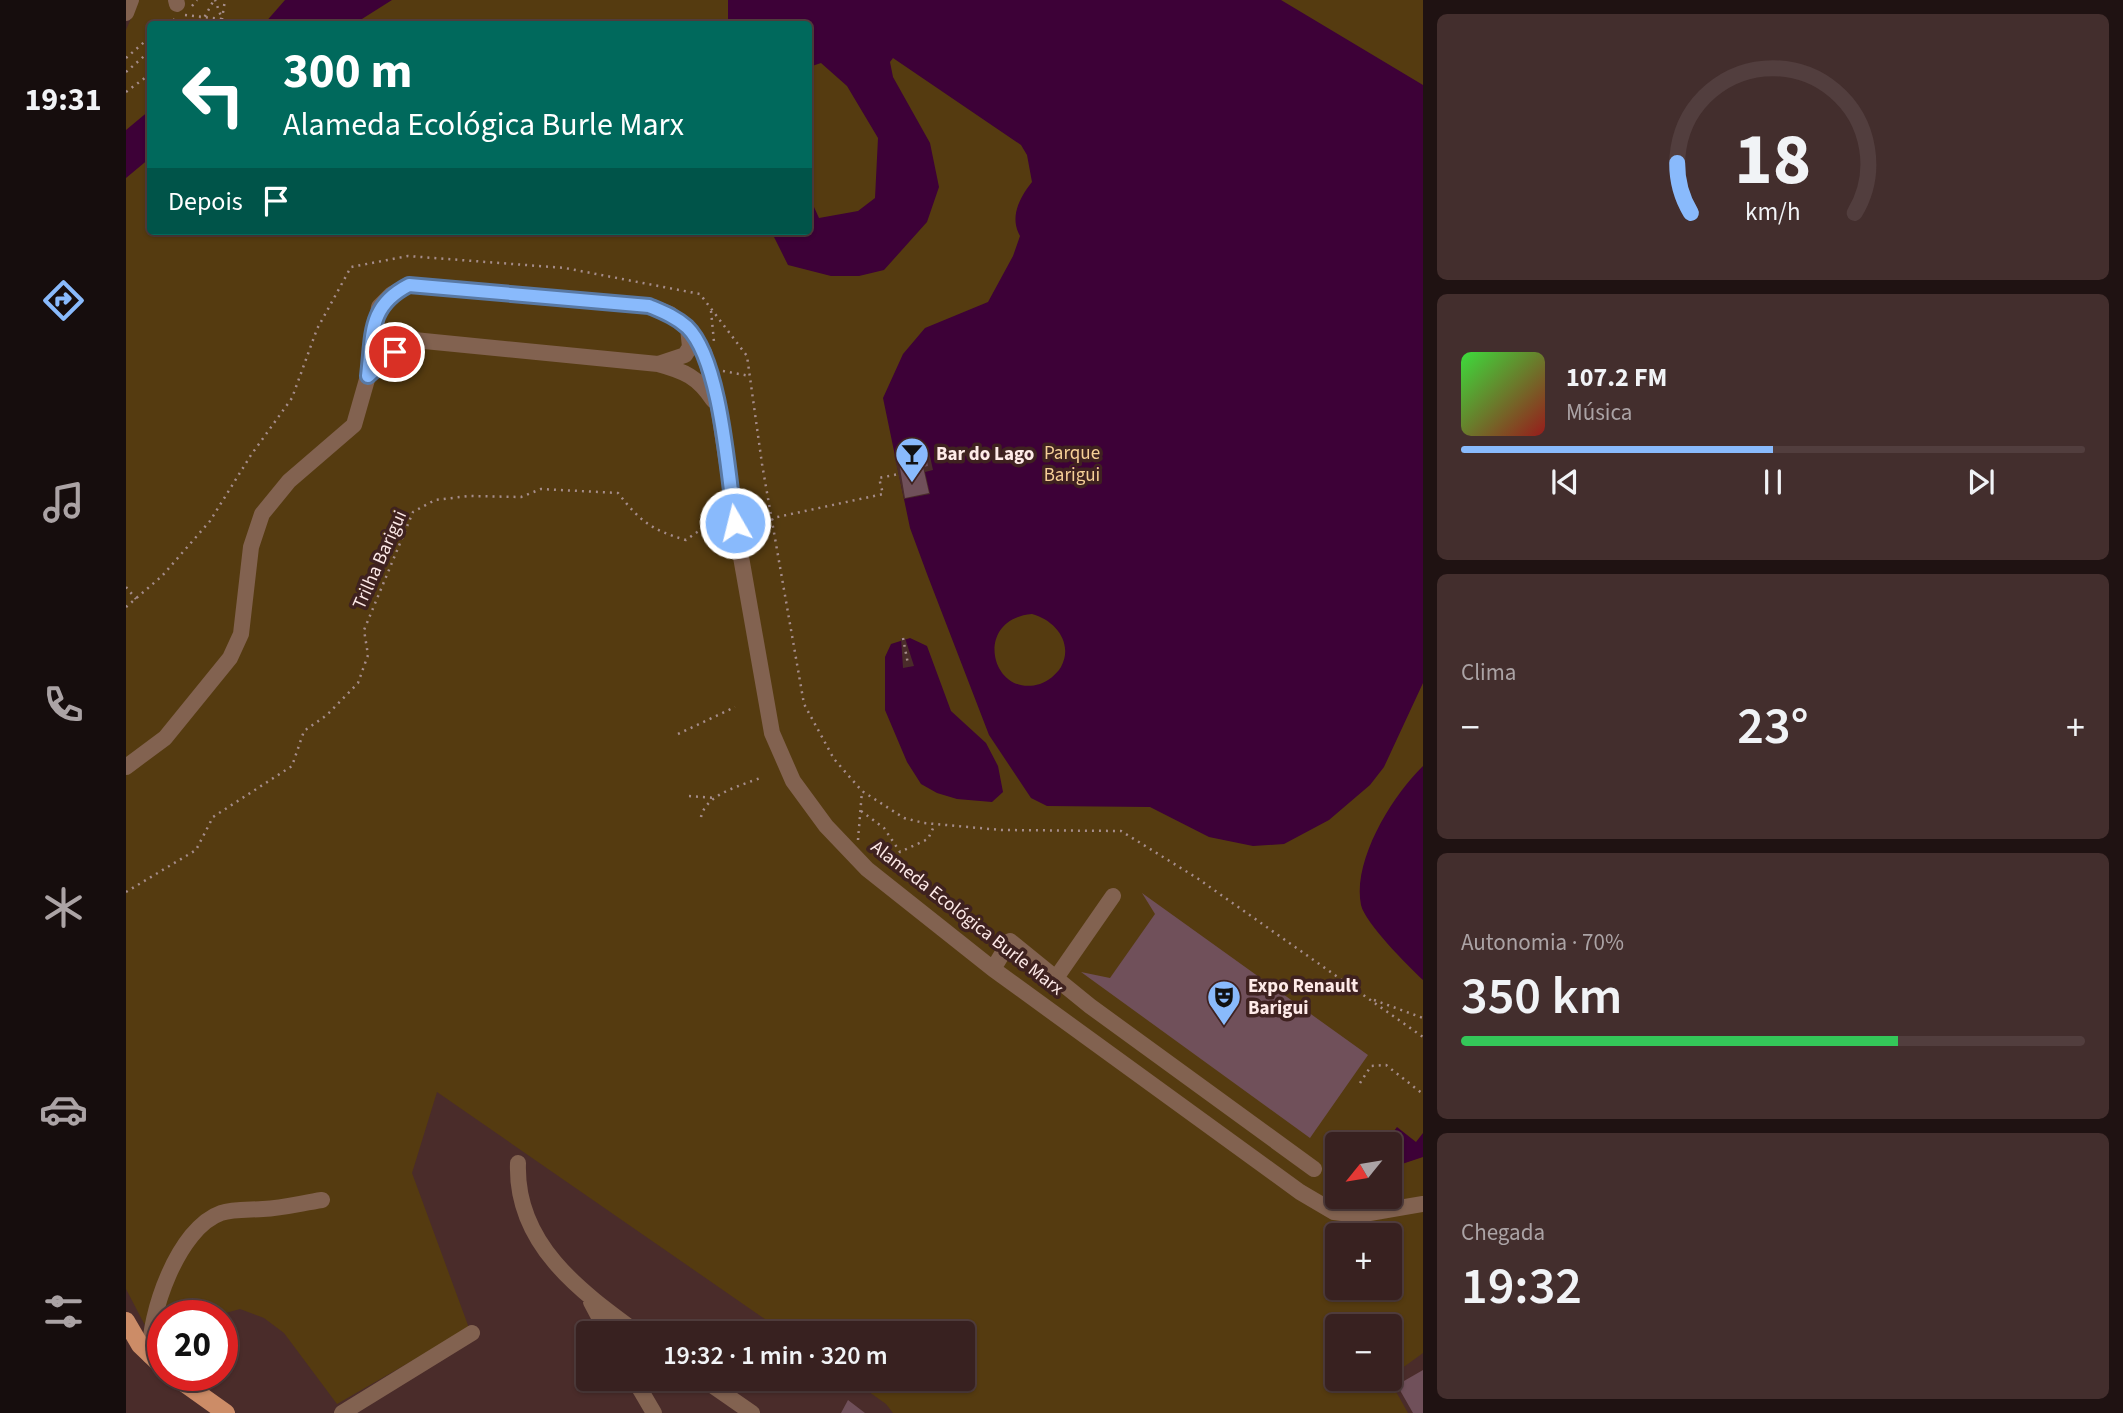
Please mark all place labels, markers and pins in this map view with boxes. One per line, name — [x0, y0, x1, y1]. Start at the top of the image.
pin — [365, 322, 425, 382]
bar icon: Bar do Lago — [893, 435, 931, 484]
place label: Bar do Lago — [936, 441, 1034, 468]
place label: Expo Renault Barigui — [1248, 973, 1358, 1022]
theatre icon: Expo Renault Barigui — [1205, 978, 1243, 1027]

